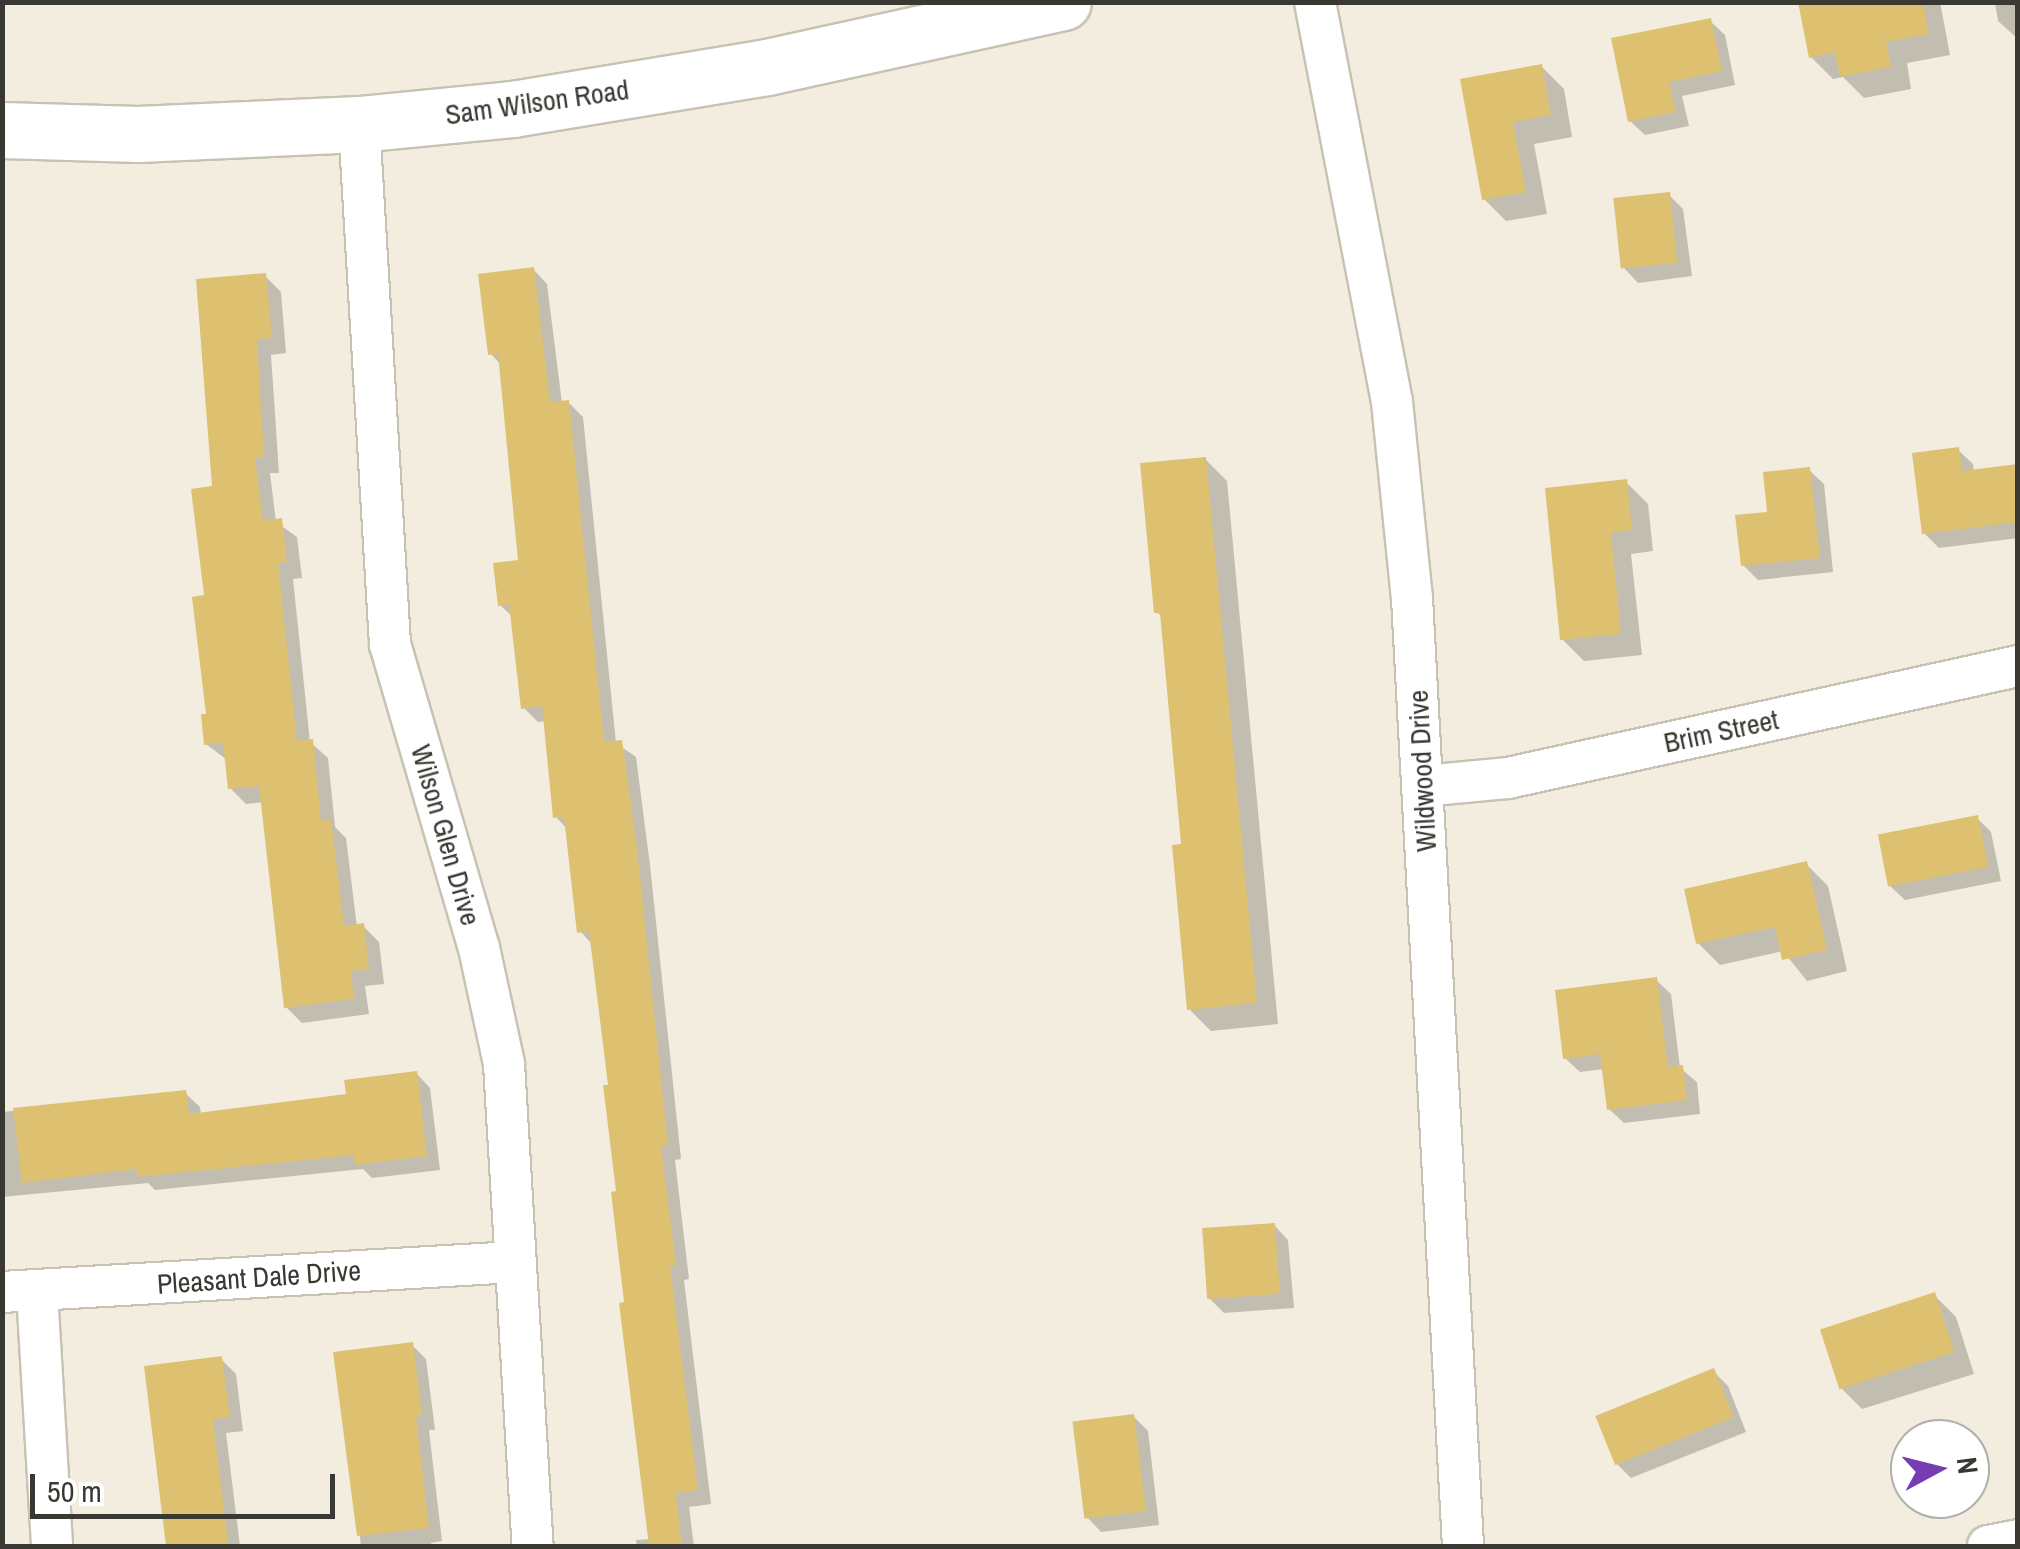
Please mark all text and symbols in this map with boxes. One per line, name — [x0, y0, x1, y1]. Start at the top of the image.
street label: Sam Wilson Road — [443, 72, 631, 132]
street label: Wildwood Drive — [1401, 689, 1443, 853]
street label: Brim Street — [1661, 702, 1781, 760]
street label: Wilson Glen Drive — [404, 741, 488, 929]
street label: Pleasant Dale Drive — [156, 1253, 362, 1301]
north arrow — [1890, 1419, 1990, 1519]
scale bar — [35, 1454, 340, 1516]
text: N — [1948, 1455, 1988, 1476]
text: 50 m — [47, 1471, 102, 1511]

